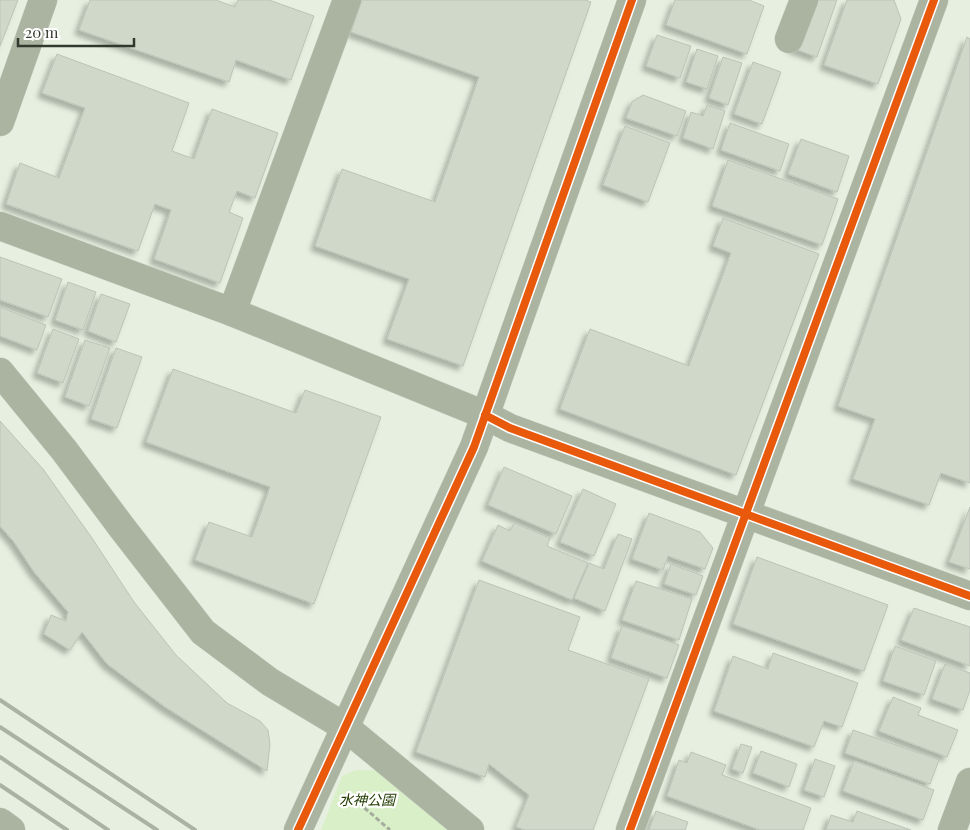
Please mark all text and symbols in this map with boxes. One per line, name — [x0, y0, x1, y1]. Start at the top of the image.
scale bar — [18, 15, 134, 47]
text: 20 m — [25, 22, 59, 42]
park label: 水神公園 — [339, 790, 397, 809]

